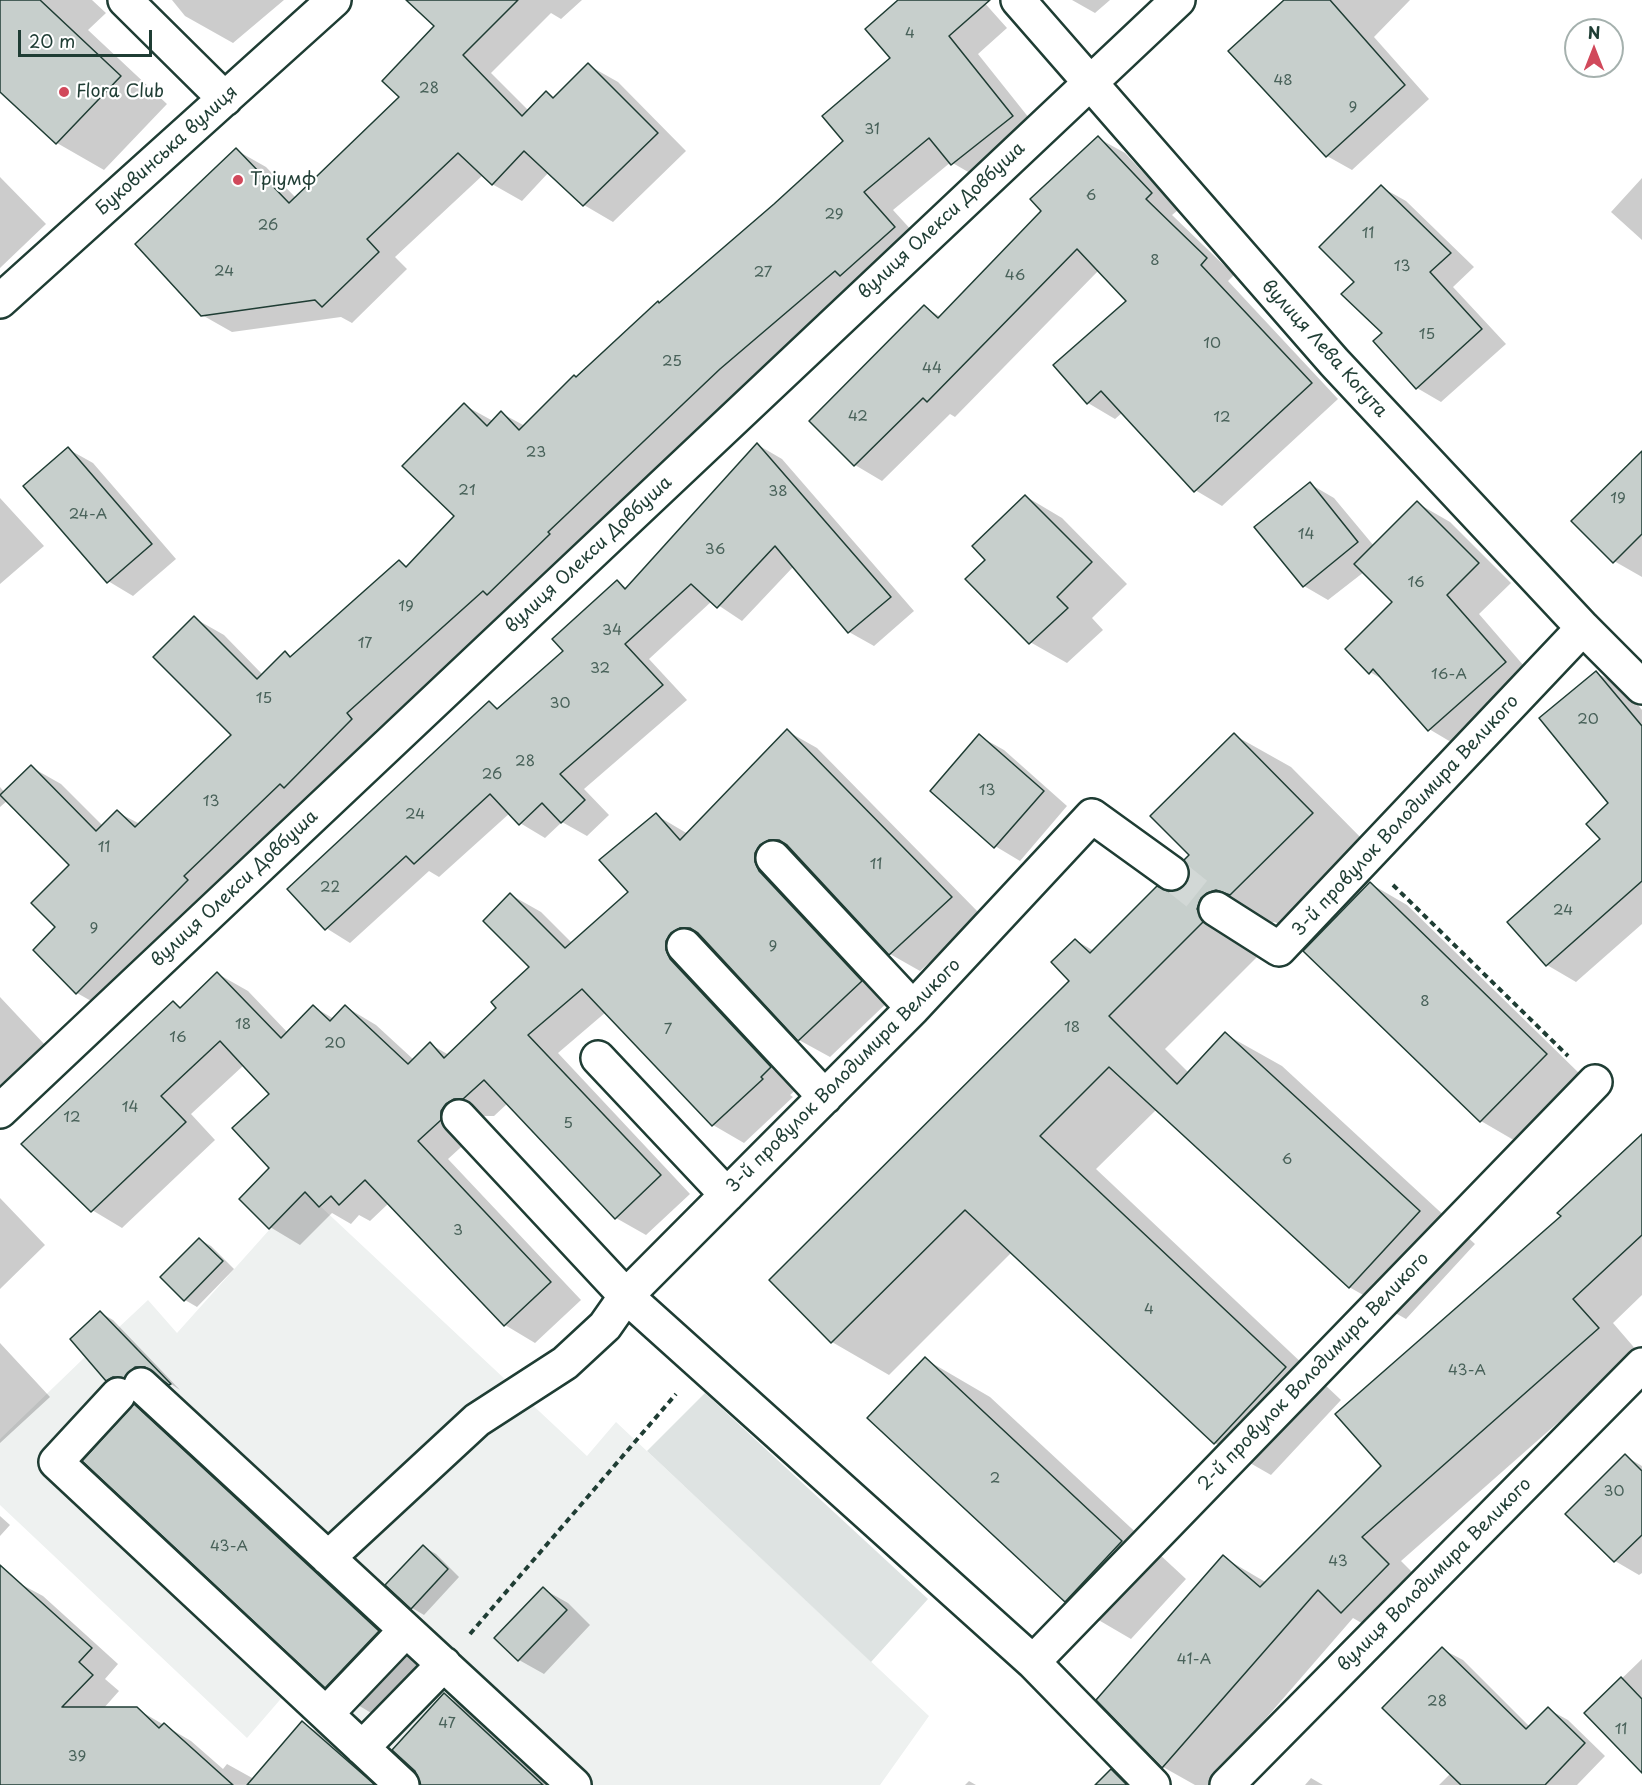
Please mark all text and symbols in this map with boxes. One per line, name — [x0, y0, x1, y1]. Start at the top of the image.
scale bar — [21, 18, 154, 56]
north arrow — [1564, 18, 1624, 78]
text: N — [1588, 20, 1600, 44]
house number: 4 — [905, 25, 915, 43]
text: 20 m — [29, 27, 75, 54]
house number: 48 — [1273, 72, 1293, 90]
house number: 28 — [419, 80, 439, 98]
place label: Flora Club — [76, 81, 164, 103]
street label: Буковинська вулиця — [92, 82, 242, 220]
marker: Flora Club — [57, 85, 71, 99]
house number: 9 — [1349, 99, 1357, 117]
house number: 31 — [864, 121, 880, 139]
street label: вулиця Олекси Довбуша — [854, 138, 1030, 304]
place label: Тріумф — [250, 169, 316, 191]
marker: Тріумф — [231, 173, 245, 187]
house number: 6 — [1086, 187, 1096, 205]
house number: 29 — [824, 206, 844, 224]
house number: 26 — [258, 217, 278, 235]
house number: 11 — [1362, 225, 1374, 243]
house number: 8 — [1150, 252, 1160, 270]
house number: 13 — [1394, 258, 1410, 276]
house number: 24 — [214, 263, 234, 281]
house number: 27 — [754, 264, 772, 282]
house number: 46 — [1005, 267, 1025, 285]
street label: вулиця Лева Когута — [1257, 276, 1391, 422]
house number: 15 — [1419, 326, 1435, 344]
house number: 10 — [1203, 335, 1221, 353]
house number: 25 — [662, 353, 682, 371]
house number: 44 — [922, 360, 942, 378]
house number: 42 — [848, 408, 868, 426]
house number: 12 — [1213, 409, 1231, 427]
house number: 23 — [526, 444, 546, 462]
street label: вулиця Олекси Довбуша — [501, 472, 677, 638]
house number: 21 — [458, 482, 476, 500]
house number: 38 — [768, 483, 788, 501]
house number: 19 — [1610, 490, 1626, 508]
house number: 24-А — [69, 506, 107, 524]
house number: 14 — [1298, 526, 1314, 544]
house number: 36 — [705, 541, 725, 559]
house number: 16 — [1407, 574, 1425, 592]
house number: 19 — [398, 598, 414, 616]
house number: 34 — [602, 622, 622, 640]
house number: 17 — [358, 635, 372, 653]
house number: 32 — [590, 660, 610, 678]
house number: 16-А — [1431, 666, 1467, 684]
house number: 15 — [256, 690, 272, 708]
street label: 3-й провулок Володимира Великого — [1288, 691, 1524, 941]
house number: 30 — [550, 695, 570, 713]
house number: 20 — [1577, 711, 1599, 729]
house number: 28 — [515, 753, 535, 771]
house number: 26 — [482, 766, 502, 784]
house number: 13 — [979, 782, 995, 800]
house number: 13 — [203, 793, 219, 811]
street label: вулиця Олекси Довбуша — [147, 806, 323, 972]
house number: 24 — [405, 806, 425, 824]
house number: 11 — [98, 839, 110, 857]
house number: 11 — [870, 856, 882, 874]
house number: 22 — [320, 879, 340, 897]
house number: 24 — [1553, 902, 1573, 920]
house number: 9 — [90, 920, 98, 938]
house number: 9 — [769, 938, 777, 956]
street label: 3-й провулок Володимира Великого — [722, 954, 966, 1198]
house number: 8 — [1420, 993, 1430, 1011]
house number: 18 — [235, 1016, 251, 1034]
house number: 18 — [1064, 1019, 1080, 1037]
house number: 7 — [664, 1021, 672, 1039]
house number: 16 — [169, 1029, 187, 1047]
house number: 20 — [324, 1035, 346, 1053]
house number: 14 — [122, 1099, 138, 1117]
house number: 12 — [63, 1109, 81, 1127]
house number: 5 — [563, 1115, 573, 1133]
house number: 6 — [1282, 1151, 1292, 1169]
house number: 3 — [453, 1222, 463, 1240]
street label: 2-й провулок Володимира Великого — [1194, 1248, 1434, 1496]
house number: 4 — [1144, 1301, 1154, 1319]
house number: 43-А — [1448, 1362, 1486, 1380]
house number: 2 — [990, 1470, 1000, 1488]
street label: вулиця Володимира Великого — [1334, 1474, 1536, 1676]
house number: 30 — [1604, 1483, 1624, 1501]
house number: 43-А — [210, 1538, 248, 1556]
house number: 43 — [1328, 1553, 1348, 1571]
house number: 41-А — [1177, 1651, 1211, 1669]
house number: 28 — [1427, 1693, 1447, 1711]
house number: 47 — [438, 1715, 456, 1733]
house number: 11 — [1615, 1721, 1627, 1739]
house number: 39 — [68, 1748, 86, 1766]

